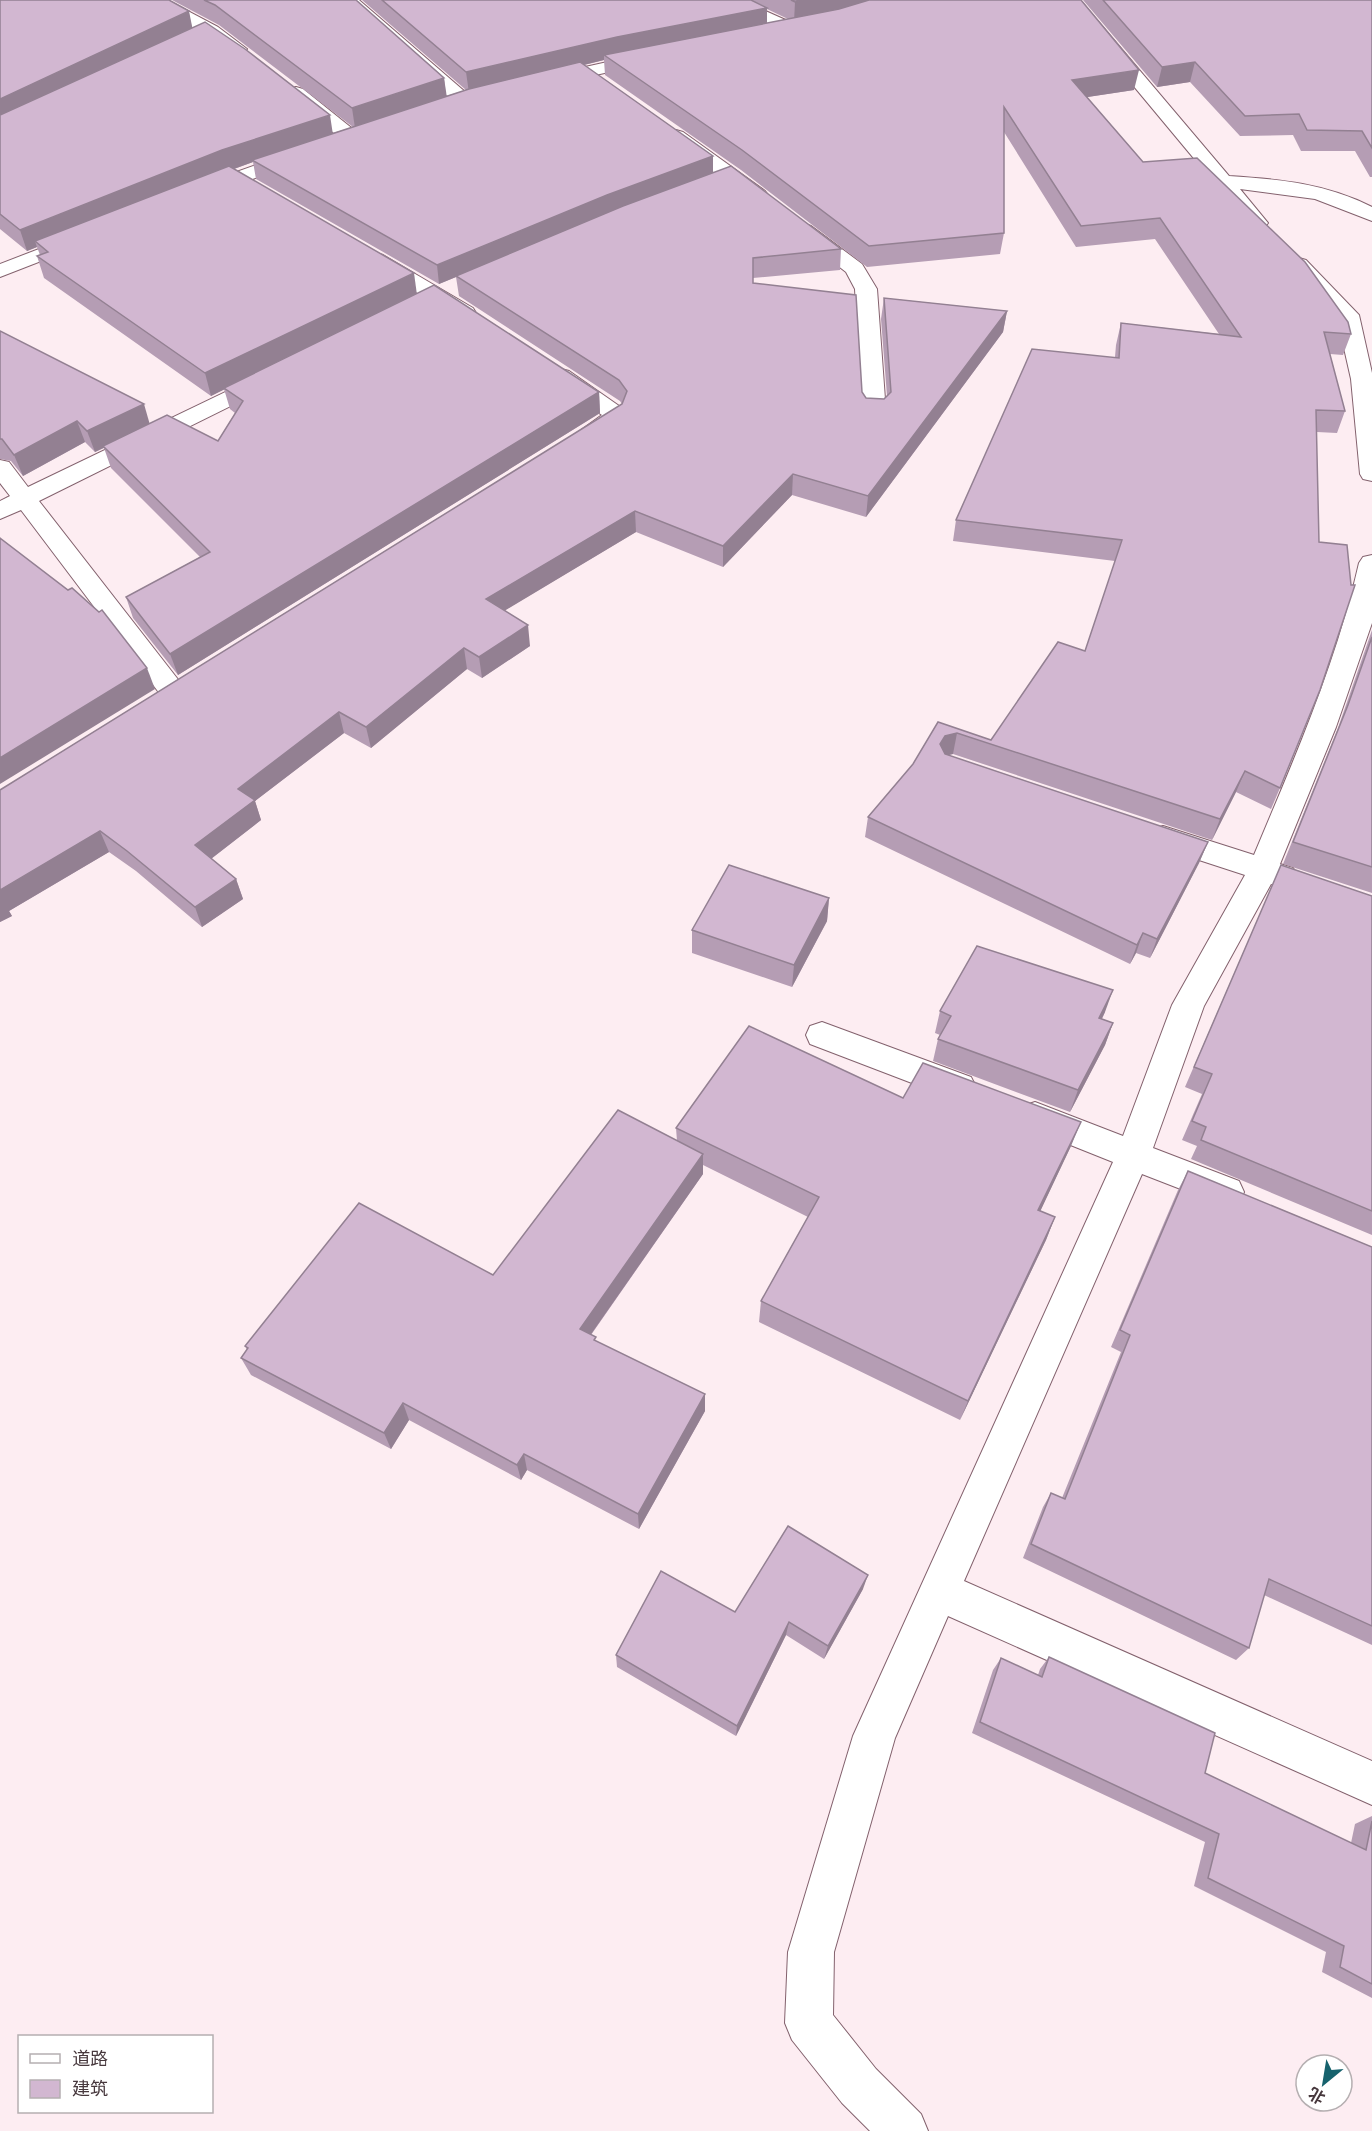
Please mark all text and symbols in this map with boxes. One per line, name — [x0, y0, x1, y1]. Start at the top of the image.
legend — [18, 2035, 213, 2113]
text: 道路 — [72, 2047, 108, 2069]
north arrow — [1294, 2053, 1354, 2113]
text: 建筑 — [72, 2077, 108, 2099]
text: 北 — [1305, 2084, 1328, 2109]

